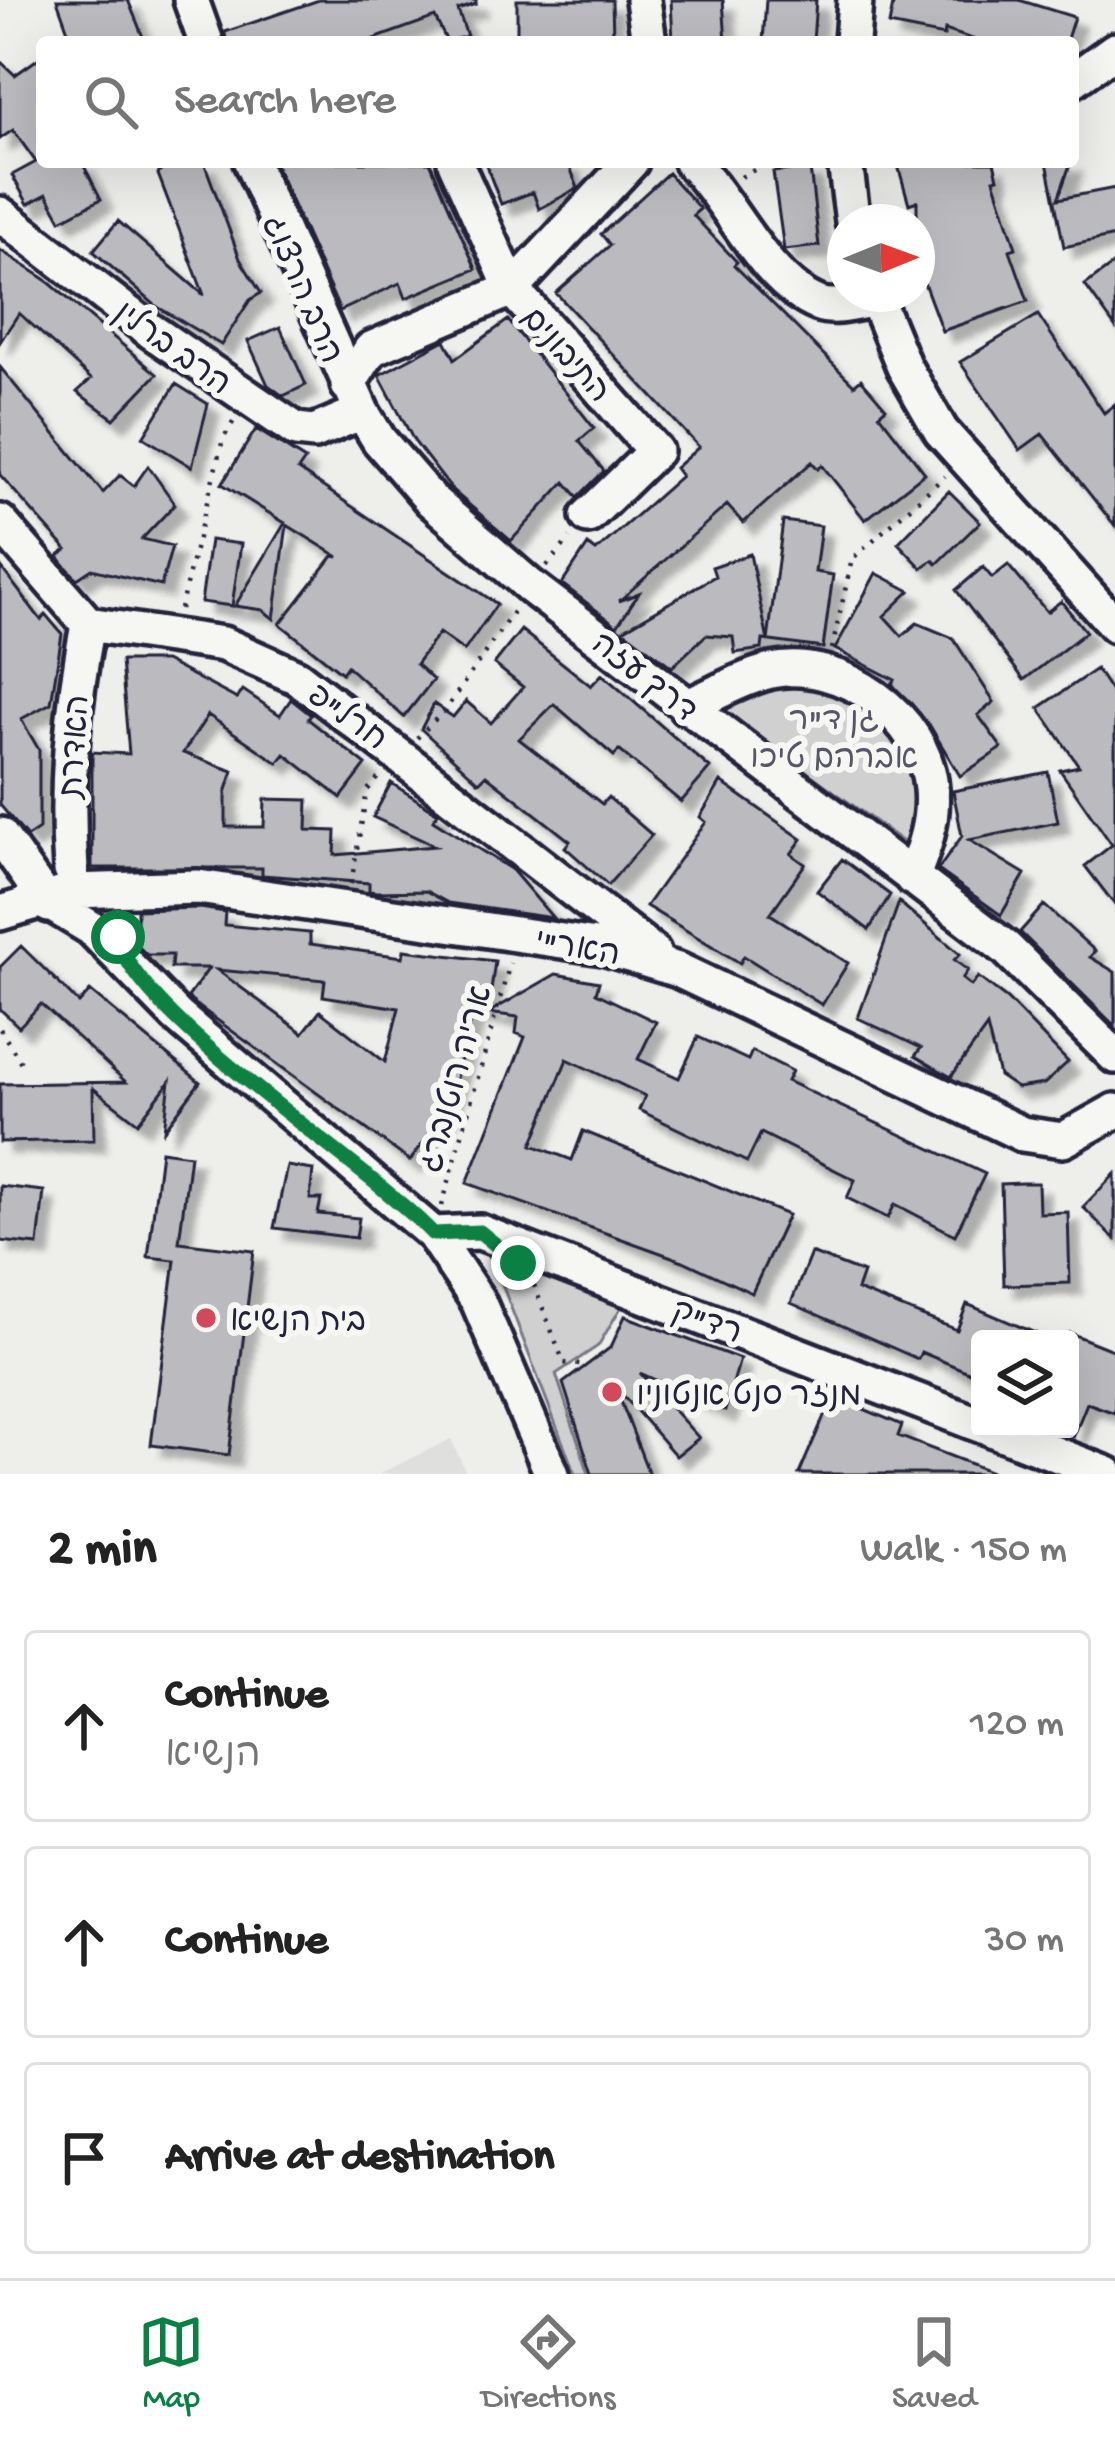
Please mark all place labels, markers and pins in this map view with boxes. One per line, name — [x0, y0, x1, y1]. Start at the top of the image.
marker: בית הנשיא — [193, 1305, 219, 1331]
place label: בית הנשיא — [230, 1305, 366, 1343]
place label: מנזר סנט אנטוניו — [636, 1378, 862, 1417]
marker: מנזר סנט אנטוניו — [599, 1379, 625, 1405]

